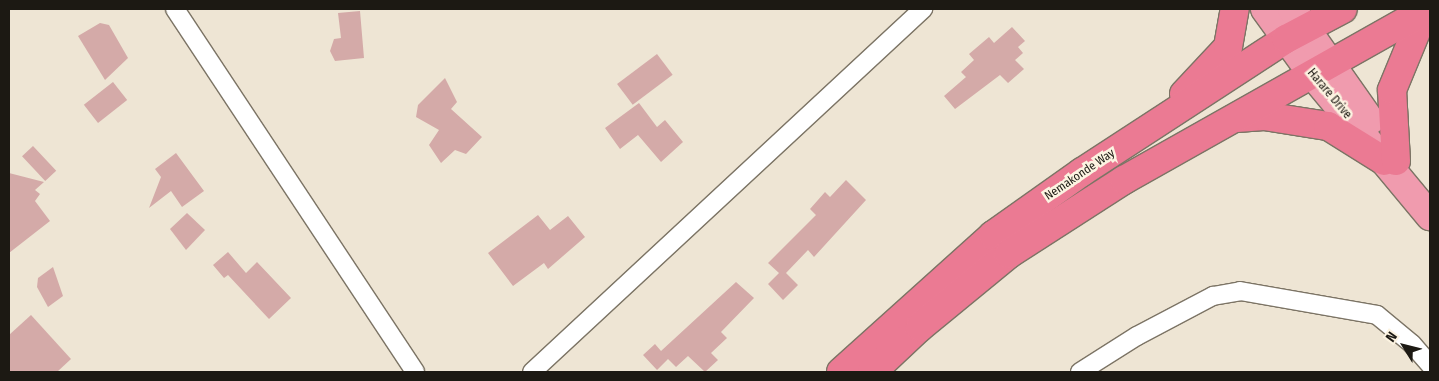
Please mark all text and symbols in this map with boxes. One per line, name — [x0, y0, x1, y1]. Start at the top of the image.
street label: Harare Drive — [1304, 66, 1354, 122]
street label: Nemakonde Way — [1042, 146, 1118, 204]
north arrow — [1379, 321, 1429, 371]
text: N — [1382, 329, 1401, 345]

